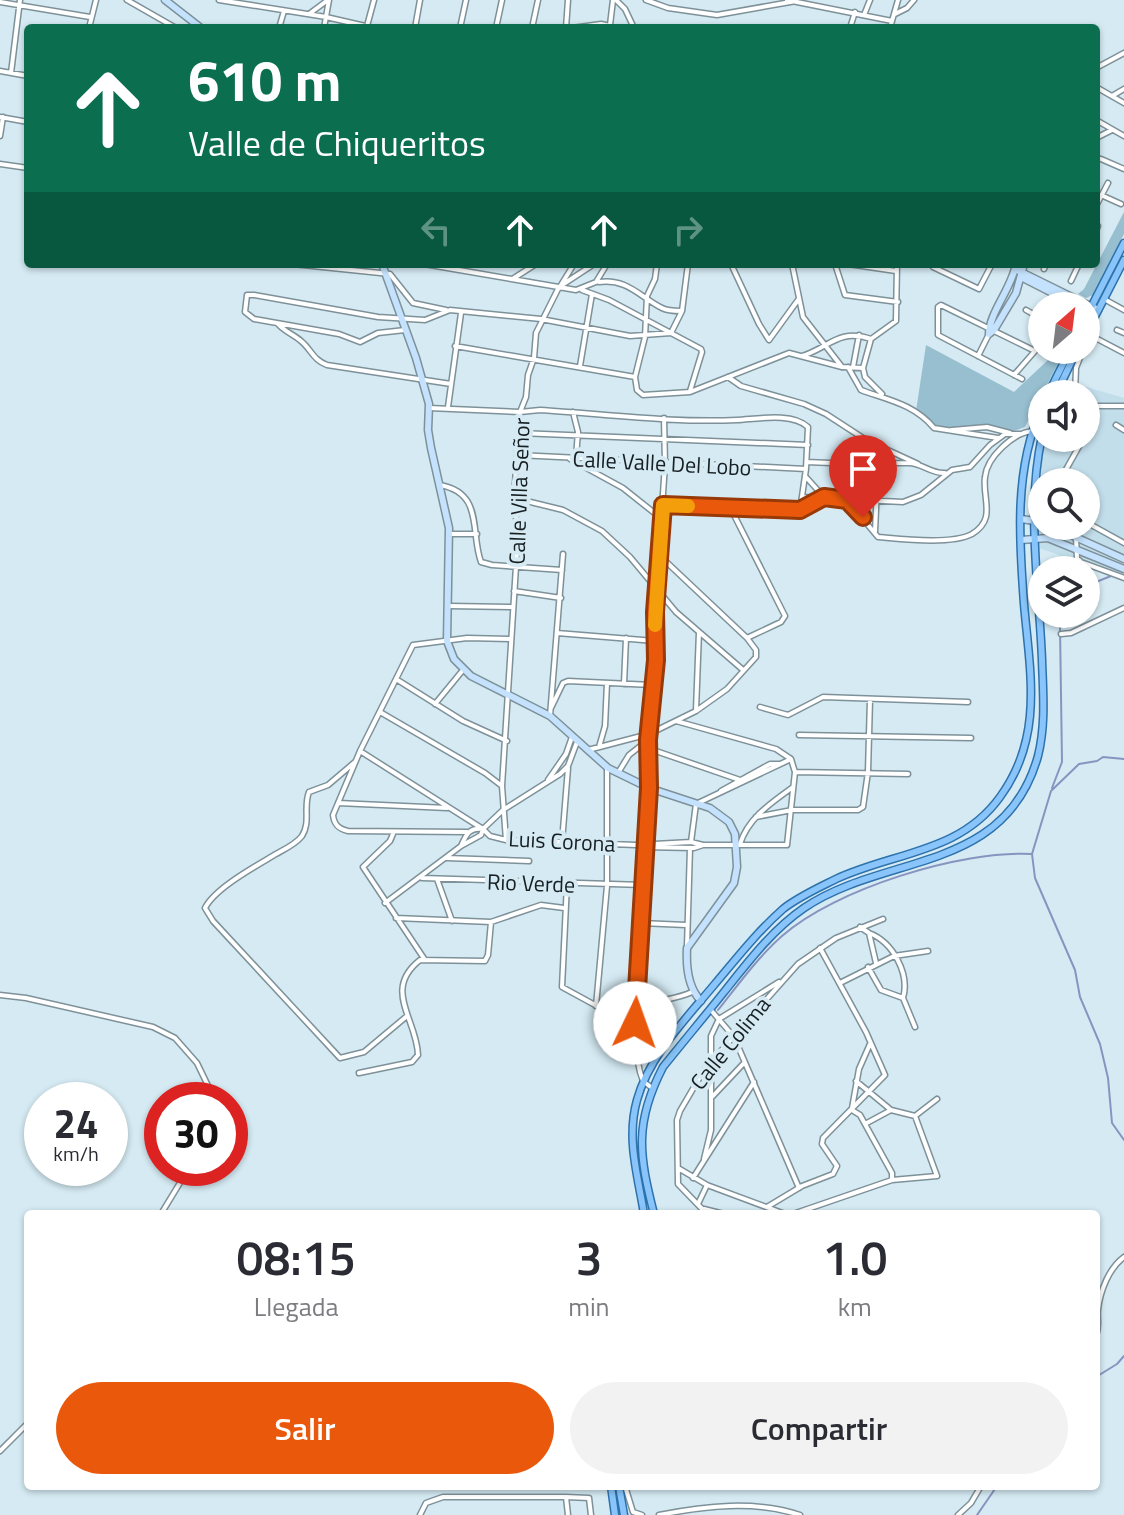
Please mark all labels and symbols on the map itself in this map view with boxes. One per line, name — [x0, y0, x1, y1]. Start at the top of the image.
north arrow — [1028, 292, 1100, 364]
street label: Calle Villa Señor — [499, 417, 539, 565]
pin — [829, 435, 897, 517]
street label: Calle Valle Del Lobo — [572, 441, 752, 485]
street label: Luis Corona — [508, 821, 616, 861]
street label: Rio Verde — [486, 864, 576, 902]
position arrow — [593, 981, 677, 1065]
street label: Calle Colima — [682, 989, 778, 1097]
speed limit sign: 30 — [144, 1082, 248, 1186]

